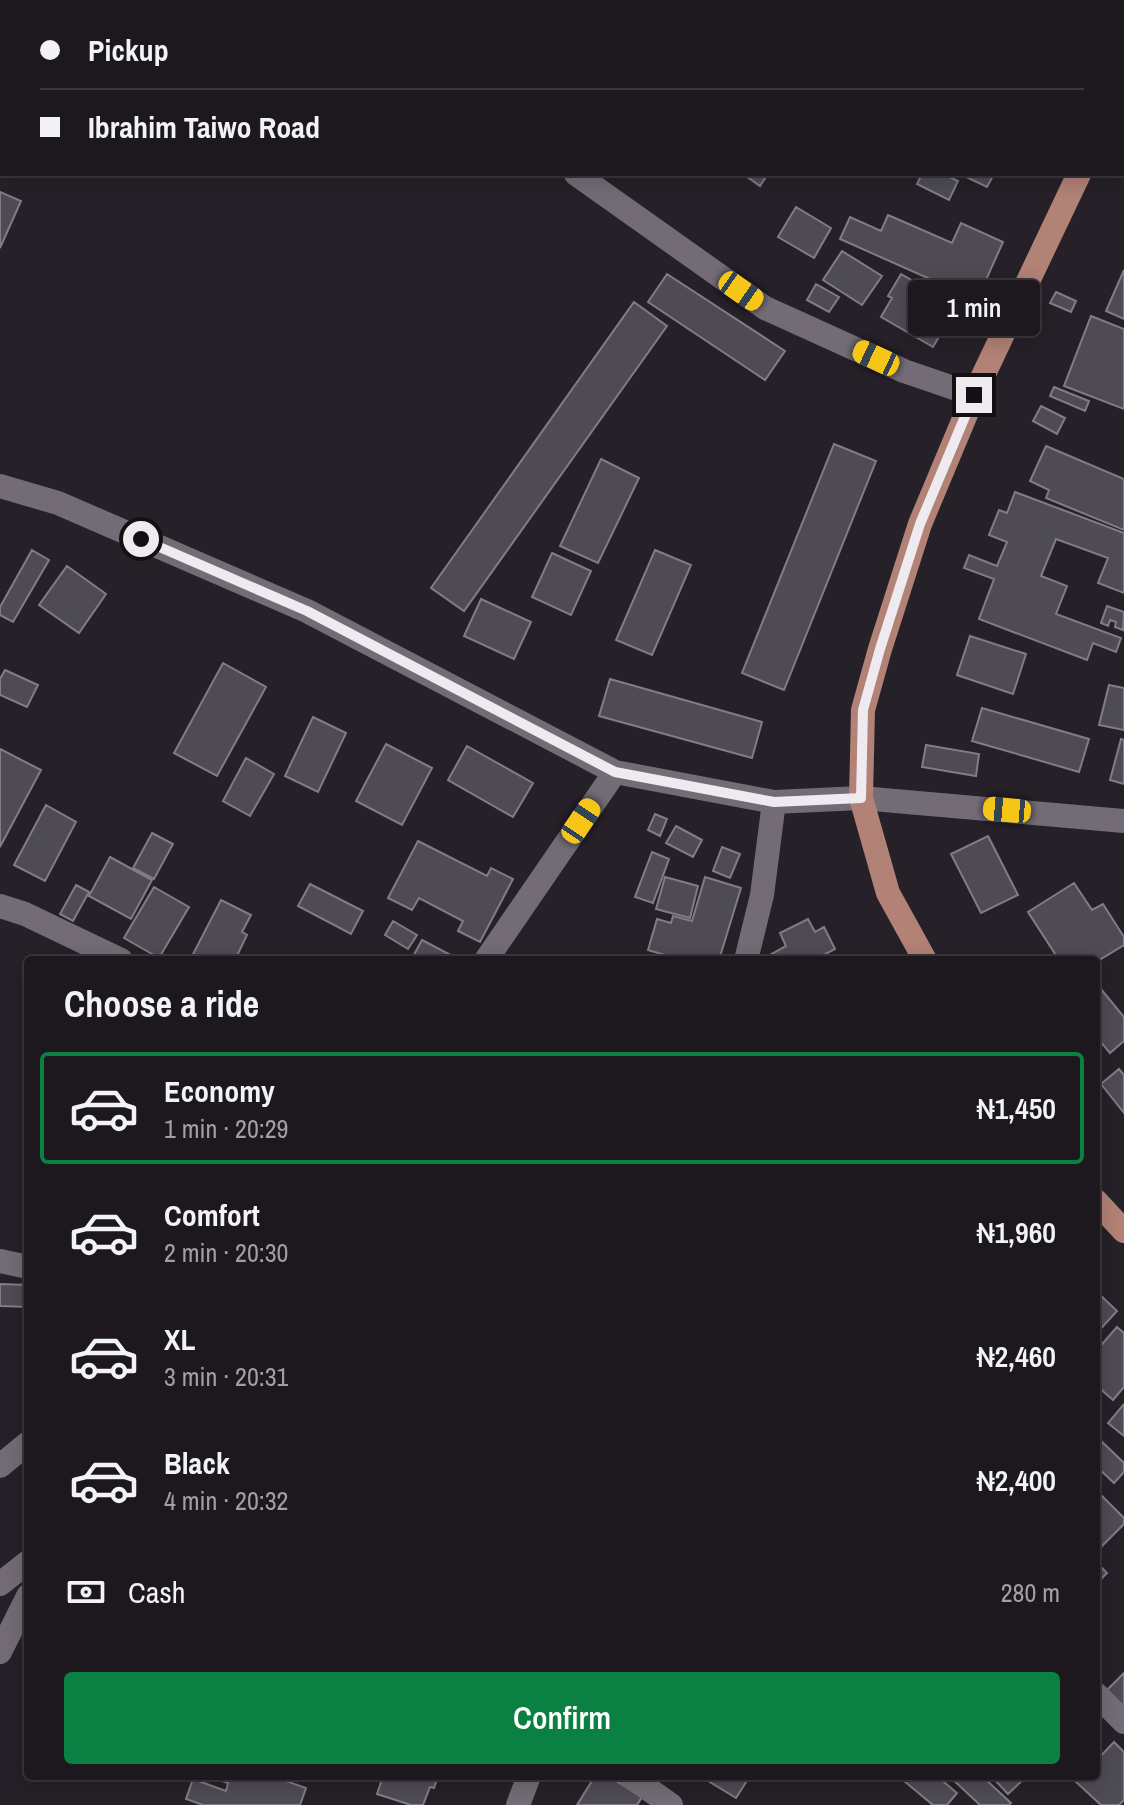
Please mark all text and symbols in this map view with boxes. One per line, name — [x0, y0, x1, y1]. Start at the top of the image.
text: Pickup — [88, 30, 169, 70]
text: Ibrahim Taiwo Road — [88, 107, 320, 147]
car — [714, 267, 768, 315]
callout: 1 min — [908, 279, 1040, 335]
text: 1 min — [947, 290, 1001, 325]
car — [849, 337, 903, 379]
route end — [956, 377, 992, 413]
route start — [123, 521, 159, 557]
car — [558, 794, 604, 848]
car — [982, 796, 1032, 824]
text: Choose a ride — [64, 980, 259, 1028]
text: Economy — [164, 1071, 275, 1111]
icon: car — [68, 1072, 140, 1144]
text: ₦1,450 — [977, 1088, 1056, 1128]
text: 1 min · 20:29 — [164, 1111, 288, 1146]
text: Comfort — [164, 1195, 260, 1235]
icon: car — [68, 1196, 140, 1268]
text: ₦1,960 — [977, 1212, 1056, 1252]
text: 2 min · 20:30 — [164, 1235, 288, 1270]
text: XL — [164, 1319, 195, 1359]
icon: car — [68, 1320, 140, 1392]
text: ₦2,460 — [977, 1336, 1056, 1376]
text: 3 min · 20:31 — [164, 1359, 288, 1394]
text: Black — [164, 1443, 230, 1483]
icon: car — [68, 1444, 140, 1516]
text: ₦2,400 — [977, 1460, 1056, 1500]
text: 4 min · 20:32 — [164, 1483, 288, 1518]
icon: cash — [64, 1570, 108, 1614]
text: Cash — [128, 1572, 185, 1612]
text: 280 m — [1001, 1575, 1060, 1610]
button: Confirm — [64, 1672, 1060, 1764]

